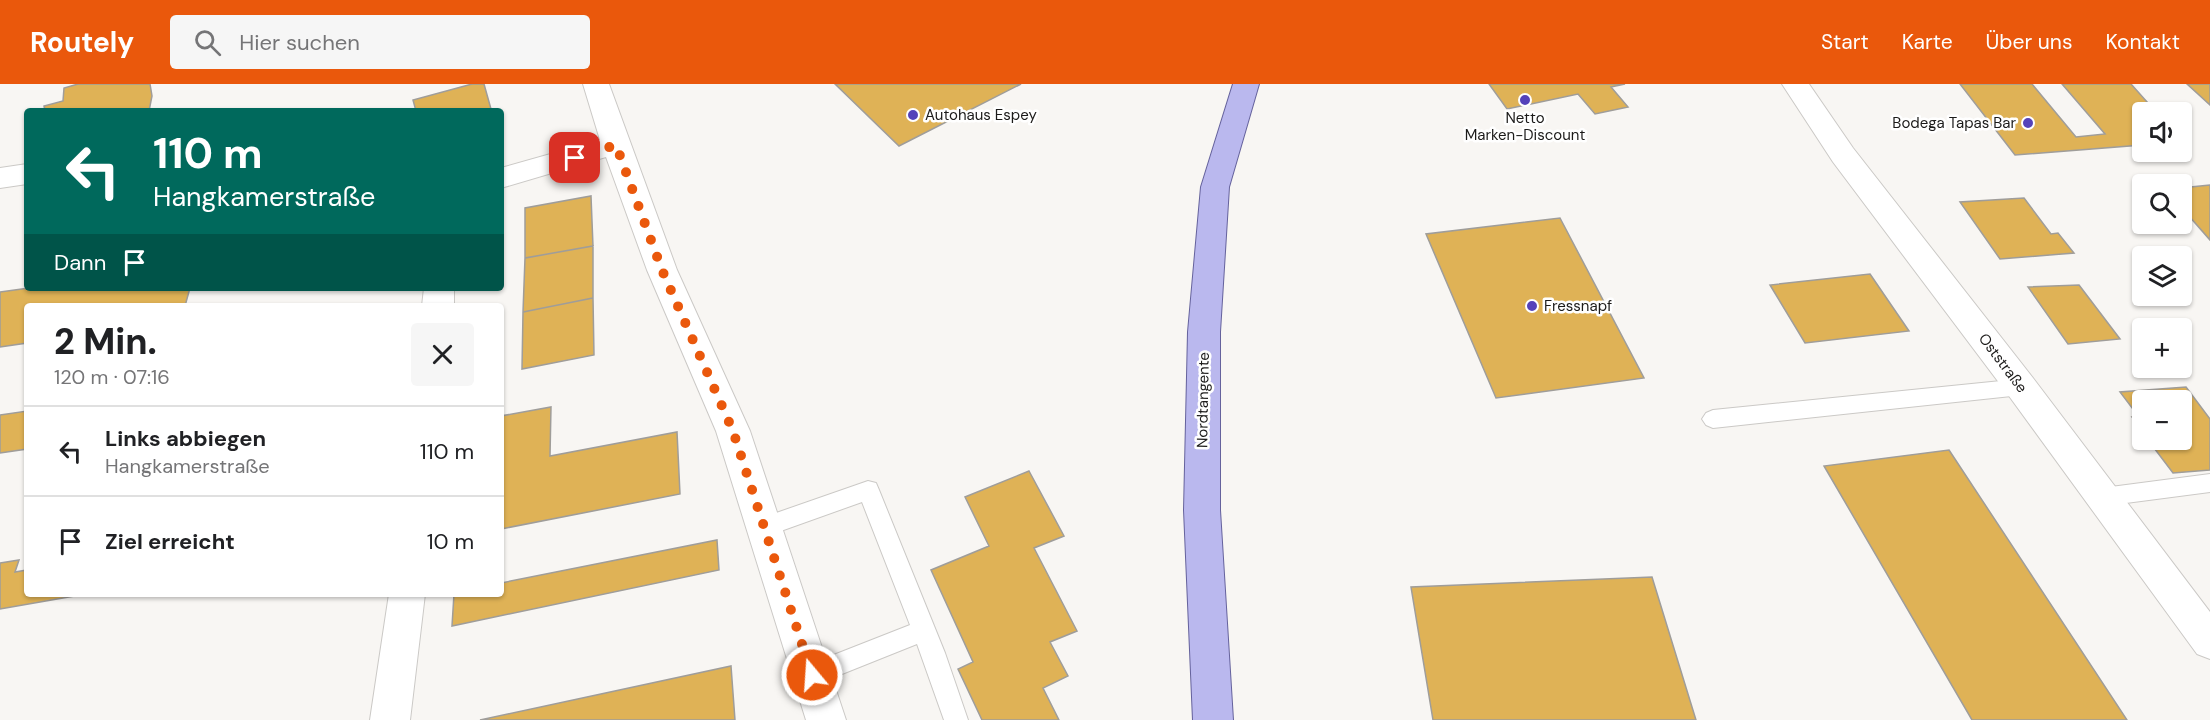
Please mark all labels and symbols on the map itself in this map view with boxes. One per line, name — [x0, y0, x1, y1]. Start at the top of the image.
marker: Netto Marken-Discount — [1518, 93, 1532, 107]
place label: Autohaus Espey — [925, 105, 1037, 125]
marker: Autohaus Espey — [906, 108, 920, 122]
place label: Netto Marken-Discount — [1465, 108, 1585, 145]
place label: Bodega Tapas Bar — [1892, 113, 2016, 133]
marker: Bodega Tapas Bar — [2021, 116, 2035, 130]
pin — [549, 132, 600, 183]
place label: Fressnapf — [1544, 296, 1612, 316]
marker: Fressnapf — [1525, 299, 1539, 313]
street label: Oststraße — [1974, 329, 2032, 397]
street label: Nordtangente — [1192, 352, 1214, 448]
position arrow — [780, 643, 844, 707]

